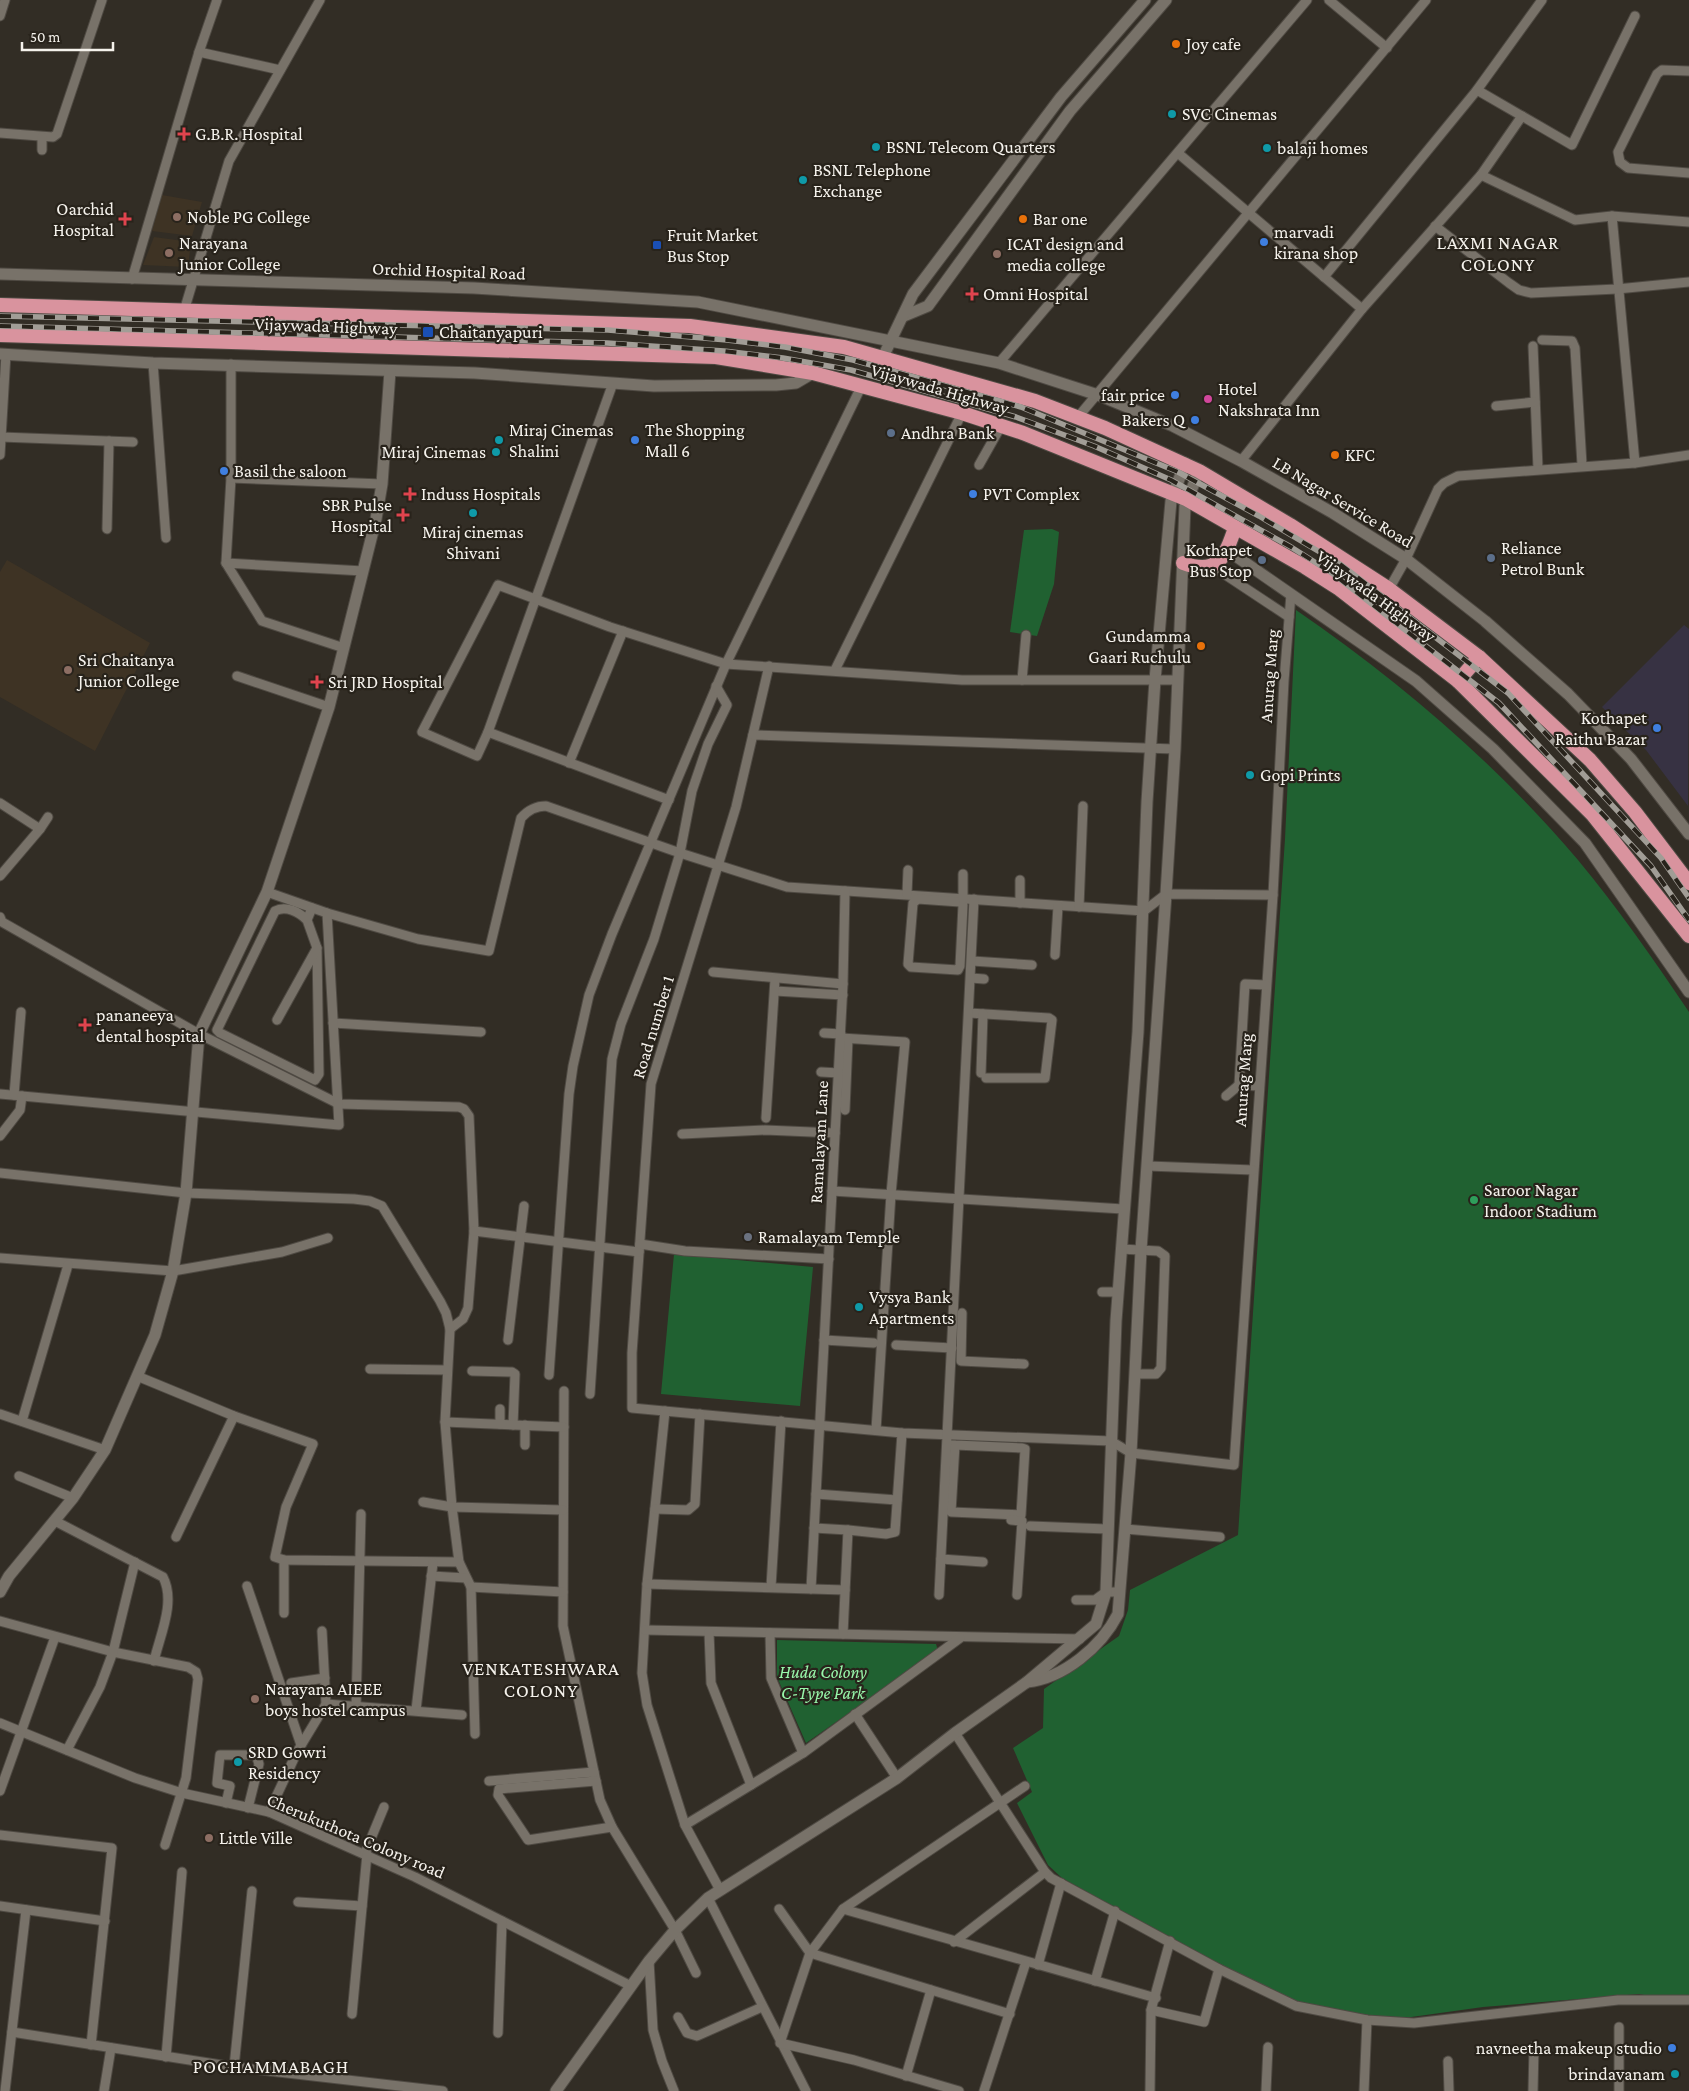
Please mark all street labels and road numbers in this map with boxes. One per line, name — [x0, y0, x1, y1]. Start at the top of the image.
street label: Orchid Hospital Road — [372, 258, 527, 284]
street label: Vijaywada Highway — [254, 314, 398, 340]
street label: Vijaywada Highway — [868, 360, 1012, 419]
street label: LB Nagar Service Road — [1269, 452, 1417, 552]
street label: Vijaywada Highway — [1312, 546, 1440, 647]
street label: Anurag Marg — [1256, 628, 1282, 724]
street label: Road number 1 — [628, 973, 678, 1081]
street label: Anurag Marg — [1230, 1032, 1256, 1128]
street label: Ramalayam Lane — [806, 1080, 832, 1204]
street label: Cherukuthota Colony road — [264, 1789, 449, 1883]

